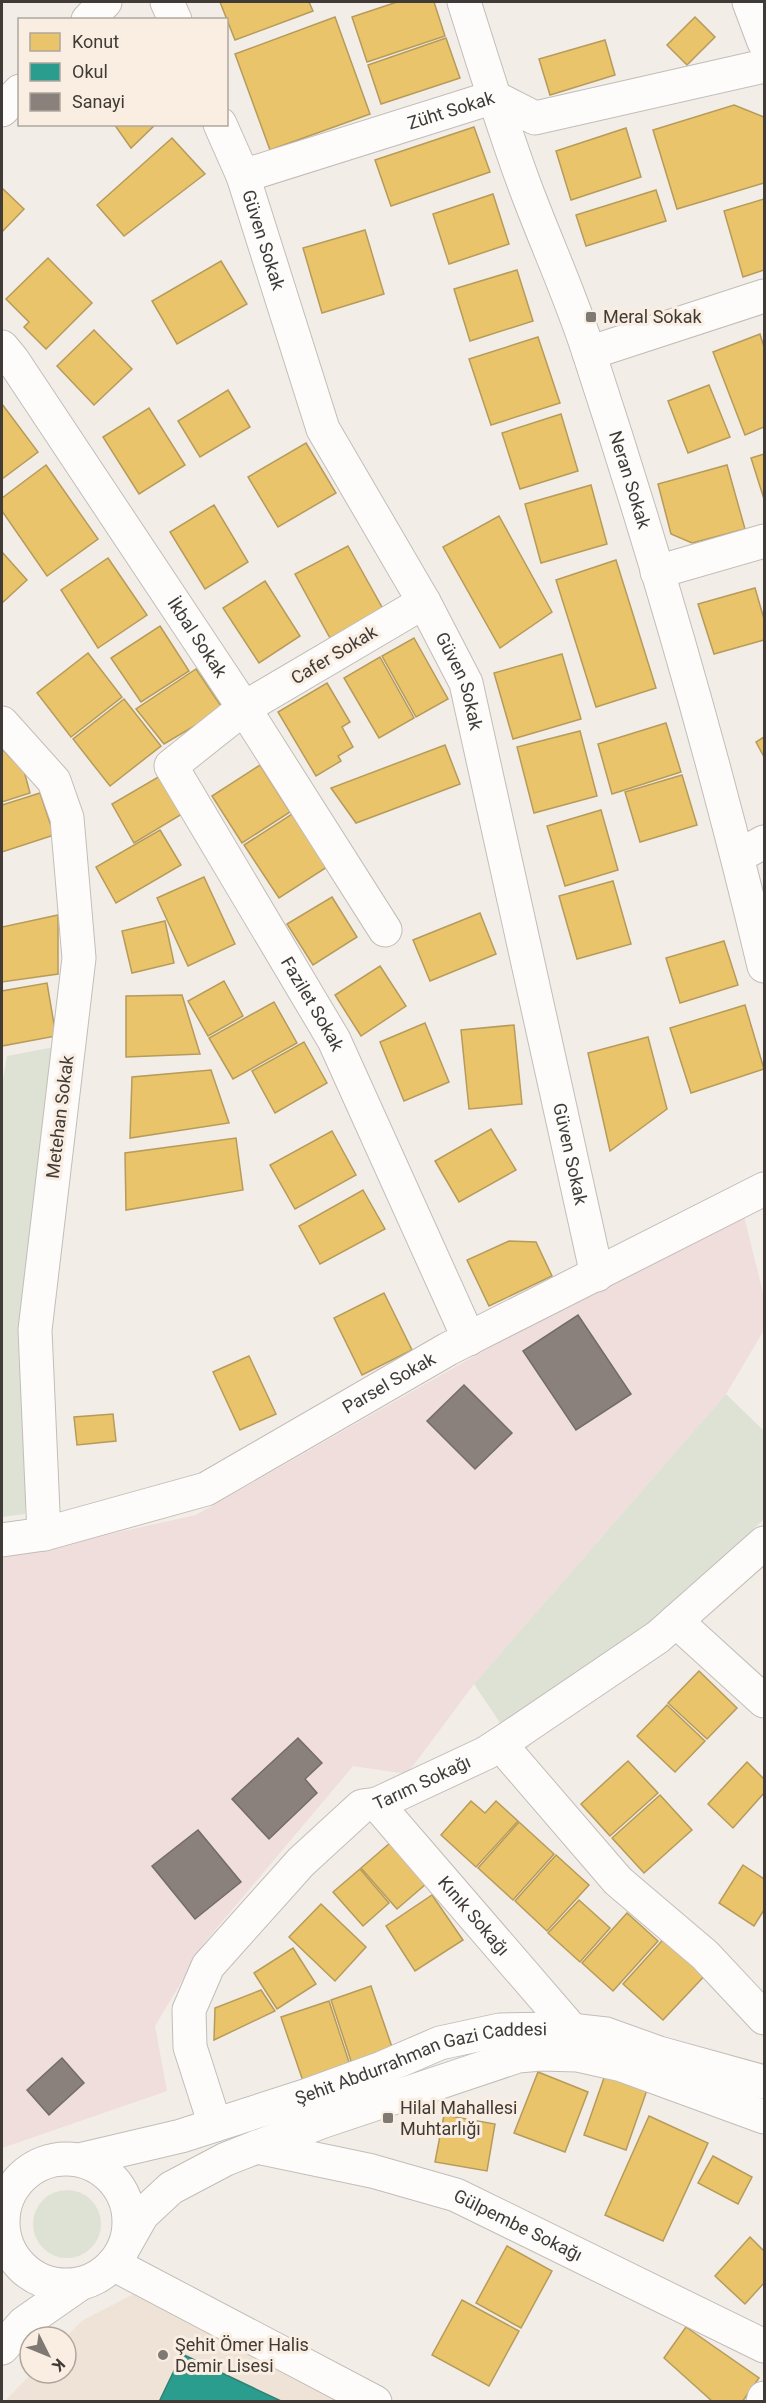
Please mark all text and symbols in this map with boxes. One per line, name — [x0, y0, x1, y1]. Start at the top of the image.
legend — [18, 18, 228, 126]
text: Konut — [72, 31, 119, 52]
text: Okul — [72, 61, 108, 82]
street label: Züht Sokak — [405, 86, 498, 134]
text: Sanayi — [72, 91, 125, 112]
street label: Güven Sokak — [238, 187, 290, 293]
place label: Meral Sokak — [603, 306, 703, 327]
marker: Meral Sokak — [584, 310, 598, 324]
street label: Neran Sokak — [605, 428, 655, 532]
street label: İkbal Sokak — [163, 593, 232, 682]
street label: Cafer Sokak — [287, 620, 381, 688]
street label: Güven Sokak — [431, 629, 487, 733]
street label: Fazilet Sokak — [277, 953, 349, 1055]
street label: Metehan Sokak — [42, 1053, 78, 1180]
street label: Güven Sokak — [549, 1101, 592, 1208]
street label: Parsel Sokak — [339, 1347, 440, 1418]
street label: Tarım Sokağı — [370, 1751, 474, 1814]
street label: Kınık Sokağı — [434, 1872, 514, 1960]
street label: Şehit Abdurrahman Gazi Caddesi — [292, 2018, 547, 2109]
place label: Hilal Mahallesi Muhtarlığı — [400, 2097, 517, 2139]
marker: Hilal Mahallesi Muhtarlığı — [381, 2111, 395, 2125]
street label: Gülpembe Sokağı — [451, 2185, 586, 2265]
north arrow — [18, 2325, 78, 2385]
place label: Şehit Ömer Halis Demir Lisesi — [175, 2334, 309, 2376]
marker: Şehit Ömer Halis Demir Lisesi — [156, 2348, 170, 2362]
text: K — [48, 2355, 69, 2376]

